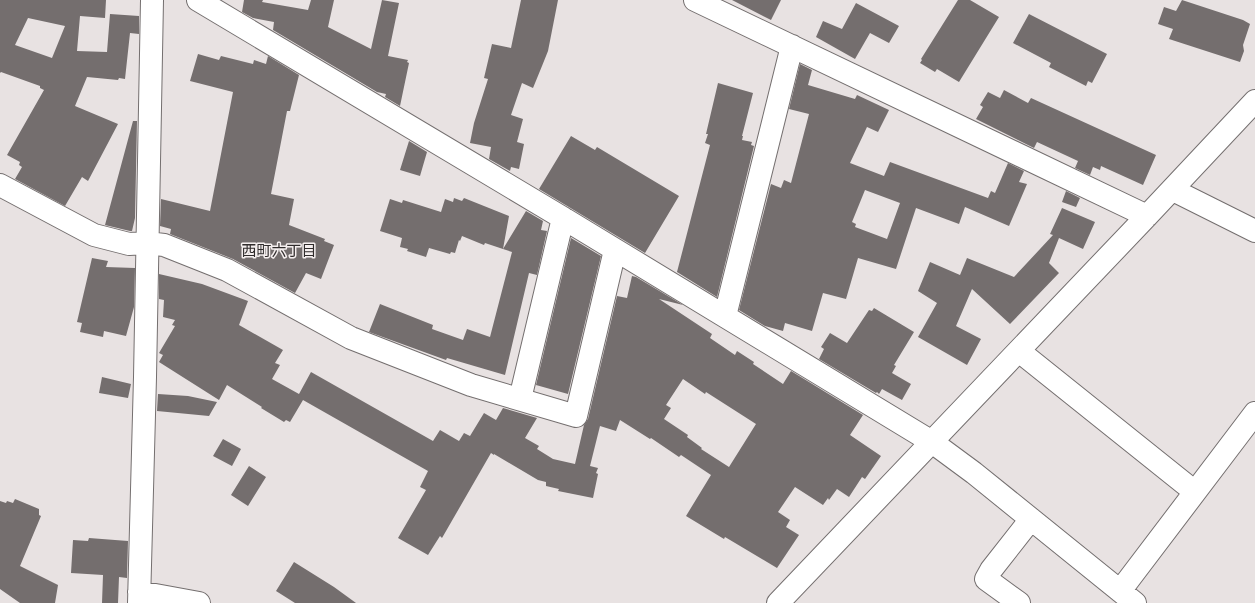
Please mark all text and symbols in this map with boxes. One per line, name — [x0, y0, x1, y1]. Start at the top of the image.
district label: 西町六丁目 — [241, 241, 317, 259]

